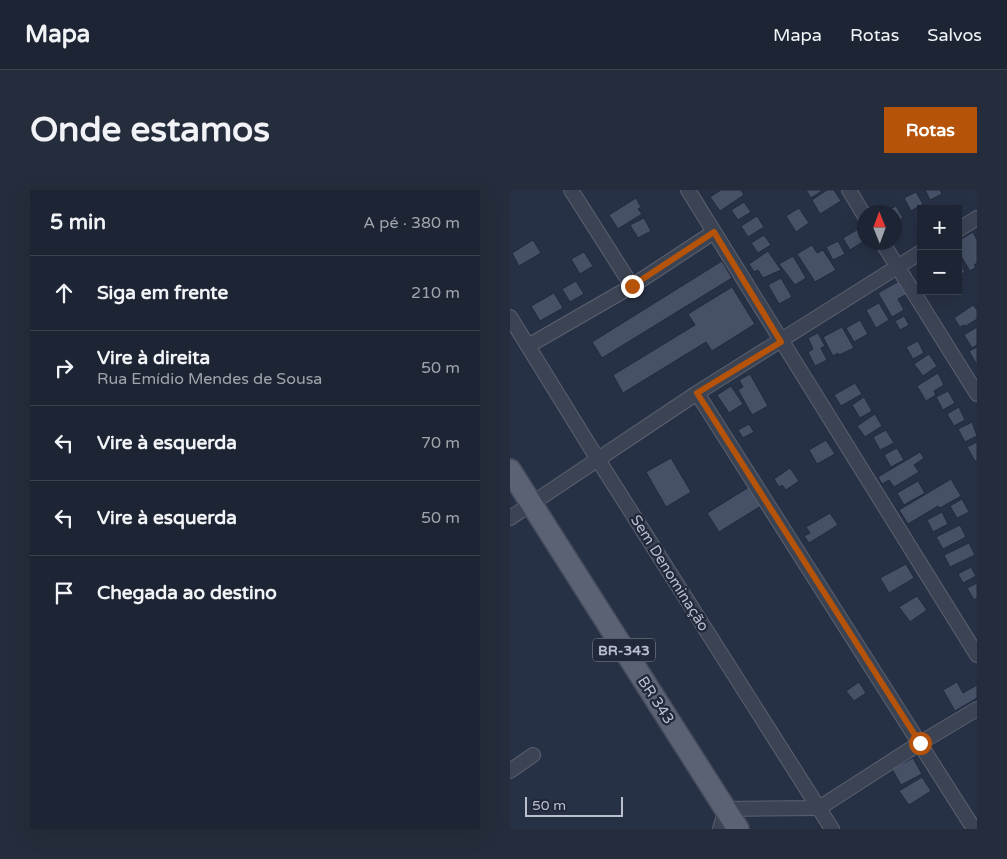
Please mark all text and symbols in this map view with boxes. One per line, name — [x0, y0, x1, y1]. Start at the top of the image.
text: Mapa — [25, 20, 90, 49]
text: Mapa — [773, 24, 822, 46]
text: Rotas — [850, 24, 899, 46]
text: Salvos — [927, 24, 982, 46]
button: Rotas — [884, 107, 977, 153]
text: Onde estamos — [30, 109, 270, 151]
north arrow — [857, 205, 902, 250]
map controls — [917, 205, 962, 295]
button: + — [917, 205, 962, 250]
text: 5 min — [50, 210, 106, 235]
text: A pé · 380 m — [363, 213, 460, 233]
button: − — [917, 250, 962, 295]
route end — [621, 275, 644, 298]
icon: ahead — [50, 279, 78, 307]
text: Siga em frente — [97, 282, 228, 304]
text: 210 m — [411, 283, 460, 303]
text: Vire à direita — [97, 347, 210, 369]
icon: right — [50, 354, 78, 382]
text: 50 m — [421, 358, 460, 378]
text: Rua Emídio Mendes de Sousa — [97, 369, 322, 389]
icon: left — [50, 429, 78, 457]
text: Vire à esquerda — [97, 432, 237, 454]
text: 70 m — [421, 433, 460, 453]
icon: left — [50, 504, 78, 532]
text: Vire à esquerda — [97, 507, 237, 529]
text: 50 m — [421, 508, 460, 528]
street label: Sem Denominação — [627, 512, 713, 634]
icon: arrive — [50, 579, 78, 607]
text: Chegada ao destino — [97, 582, 277, 604]
road number: BR-343 — [593, 638, 655, 662]
street label: BR 343 — [634, 673, 678, 727]
route start — [909, 732, 932, 755]
scale bar — [525, 794, 622, 817]
text: 50 m — [532, 797, 566, 814]

